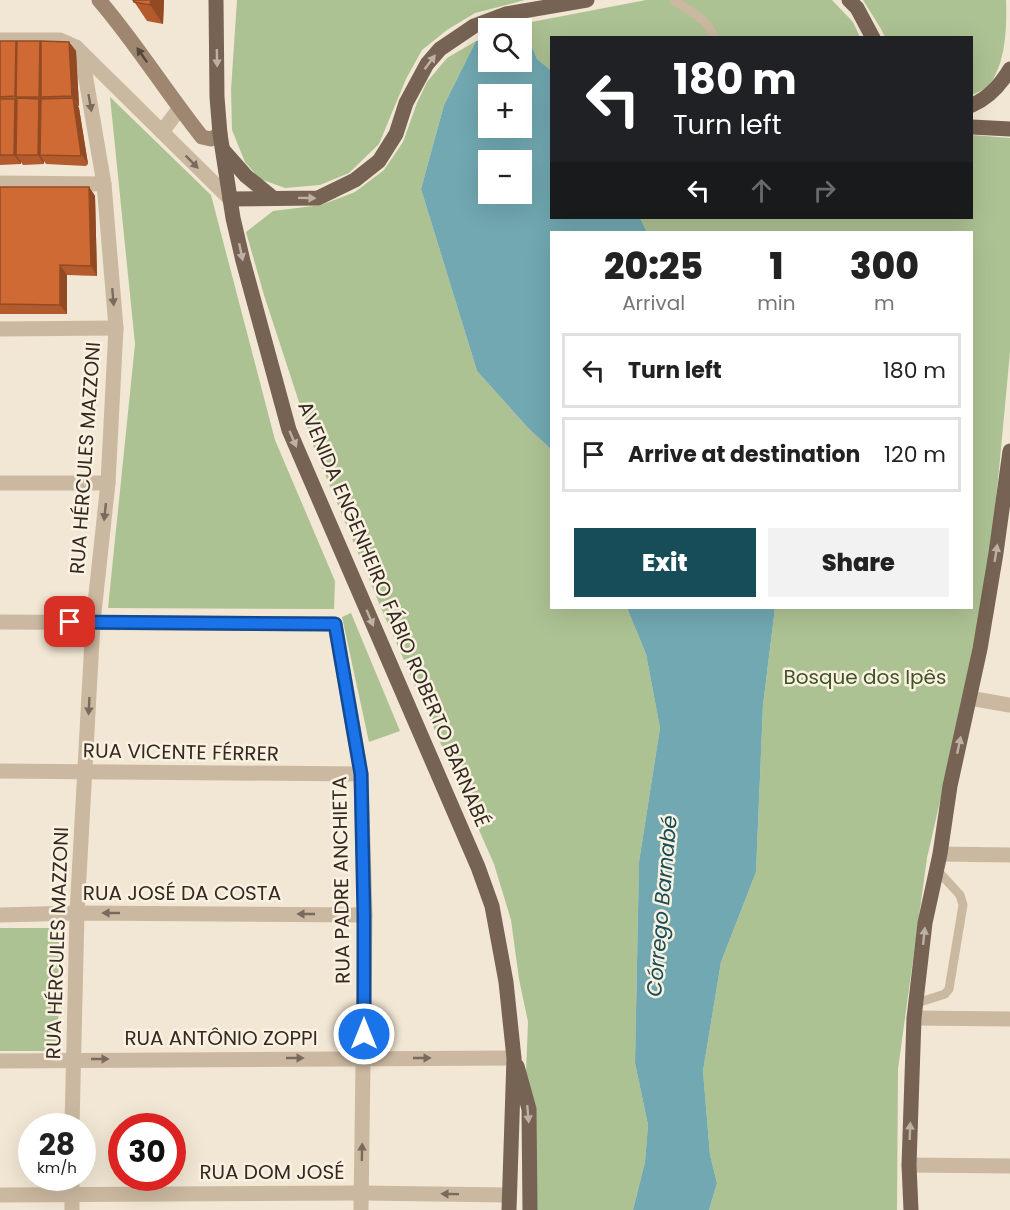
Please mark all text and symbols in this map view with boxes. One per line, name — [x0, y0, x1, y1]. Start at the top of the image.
map controls — [478, 18, 532, 204]
button: search — [478, 18, 532, 72]
one-way arrow — [136, 48, 148, 64]
one-way arrow — [212, 49, 222, 68]
text: 180 m — [673, 50, 797, 109]
one-way arrow — [423, 54, 436, 70]
icon: left — [574, 60, 652, 138]
button: + — [478, 84, 532, 138]
one-way arrow — [86, 94, 95, 113]
text: Turn left — [673, 106, 782, 143]
button: − — [478, 150, 532, 204]
one-way arrow — [185, 154, 199, 168]
icon: left — [682, 174, 715, 207]
icon: ahead — [745, 174, 778, 207]
icon: right — [808, 174, 841, 207]
one-way arrow — [297, 193, 316, 203]
text: 20:25 — [604, 241, 703, 292]
text: 1 — [769, 241, 783, 292]
text: 300 — [850, 241, 919, 292]
one-way arrow — [236, 242, 246, 261]
one-way arrow — [108, 287, 118, 306]
text: Arrival — [622, 289, 685, 317]
text: min — [757, 289, 796, 317]
text: m — [874, 289, 895, 317]
street label: RUA HÉRCULES MAZZONI — [63, 341, 107, 575]
icon: left — [577, 354, 610, 387]
text: Turn left — [628, 355, 722, 386]
text: 180 m — [883, 355, 946, 386]
street label: AVENIDA ENGENHEIRO FÁBIO ROBERTO BARNABÉ — [291, 397, 497, 831]
one-way arrow — [288, 431, 298, 449]
icon: arrive — [577, 438, 610, 471]
text: Arrive at destination — [628, 439, 860, 470]
text: 120 m — [884, 439, 946, 470]
one-way arrow — [100, 503, 110, 522]
button: Exit — [574, 528, 756, 597]
button: Share — [768, 528, 949, 597]
one-way arrow — [992, 544, 1001, 563]
pin — [44, 596, 95, 647]
icon: arrive — [53, 605, 86, 638]
one-way arrow — [365, 610, 375, 628]
park label: Bosque dos Ipês — [784, 663, 946, 691]
one-way arrow — [84, 697, 93, 716]
one-way arrow — [955, 735, 964, 754]
street label: RUA VICENTE FÉRRER — [83, 736, 279, 768]
street label: RUA PADRE ANCHIETA — [325, 776, 357, 984]
water label: Córrego Barnabé — [639, 814, 684, 998]
street label: RUA HÉRCULES MAZZONI — [39, 826, 75, 1060]
street label: RUA JOSÉ DA COSTA — [83, 879, 281, 907]
one-way arrow — [102, 908, 121, 918]
one-way arrow — [297, 909, 316, 919]
one-way arrow — [919, 927, 929, 946]
position arrow — [332, 1002, 396, 1066]
street label: RUA ANTÔNIO ZOPPI — [124, 1024, 318, 1052]
one-way arrow — [286, 1053, 305, 1063]
one-way arrow — [413, 1053, 432, 1063]
one-way arrow — [91, 1054, 110, 1064]
one-way arrow — [524, 1105, 533, 1124]
speed limit sign: 30 — [108, 1113, 186, 1191]
one-way arrow — [906, 1121, 915, 1140]
text: 28 — [39, 1123, 75, 1166]
one-way arrow — [357, 1142, 367, 1161]
text: km/h — [37, 1157, 77, 1178]
street label: RUA DOM JOSÉ — [199, 1158, 345, 1186]
one-way arrow — [441, 1189, 460, 1199]

